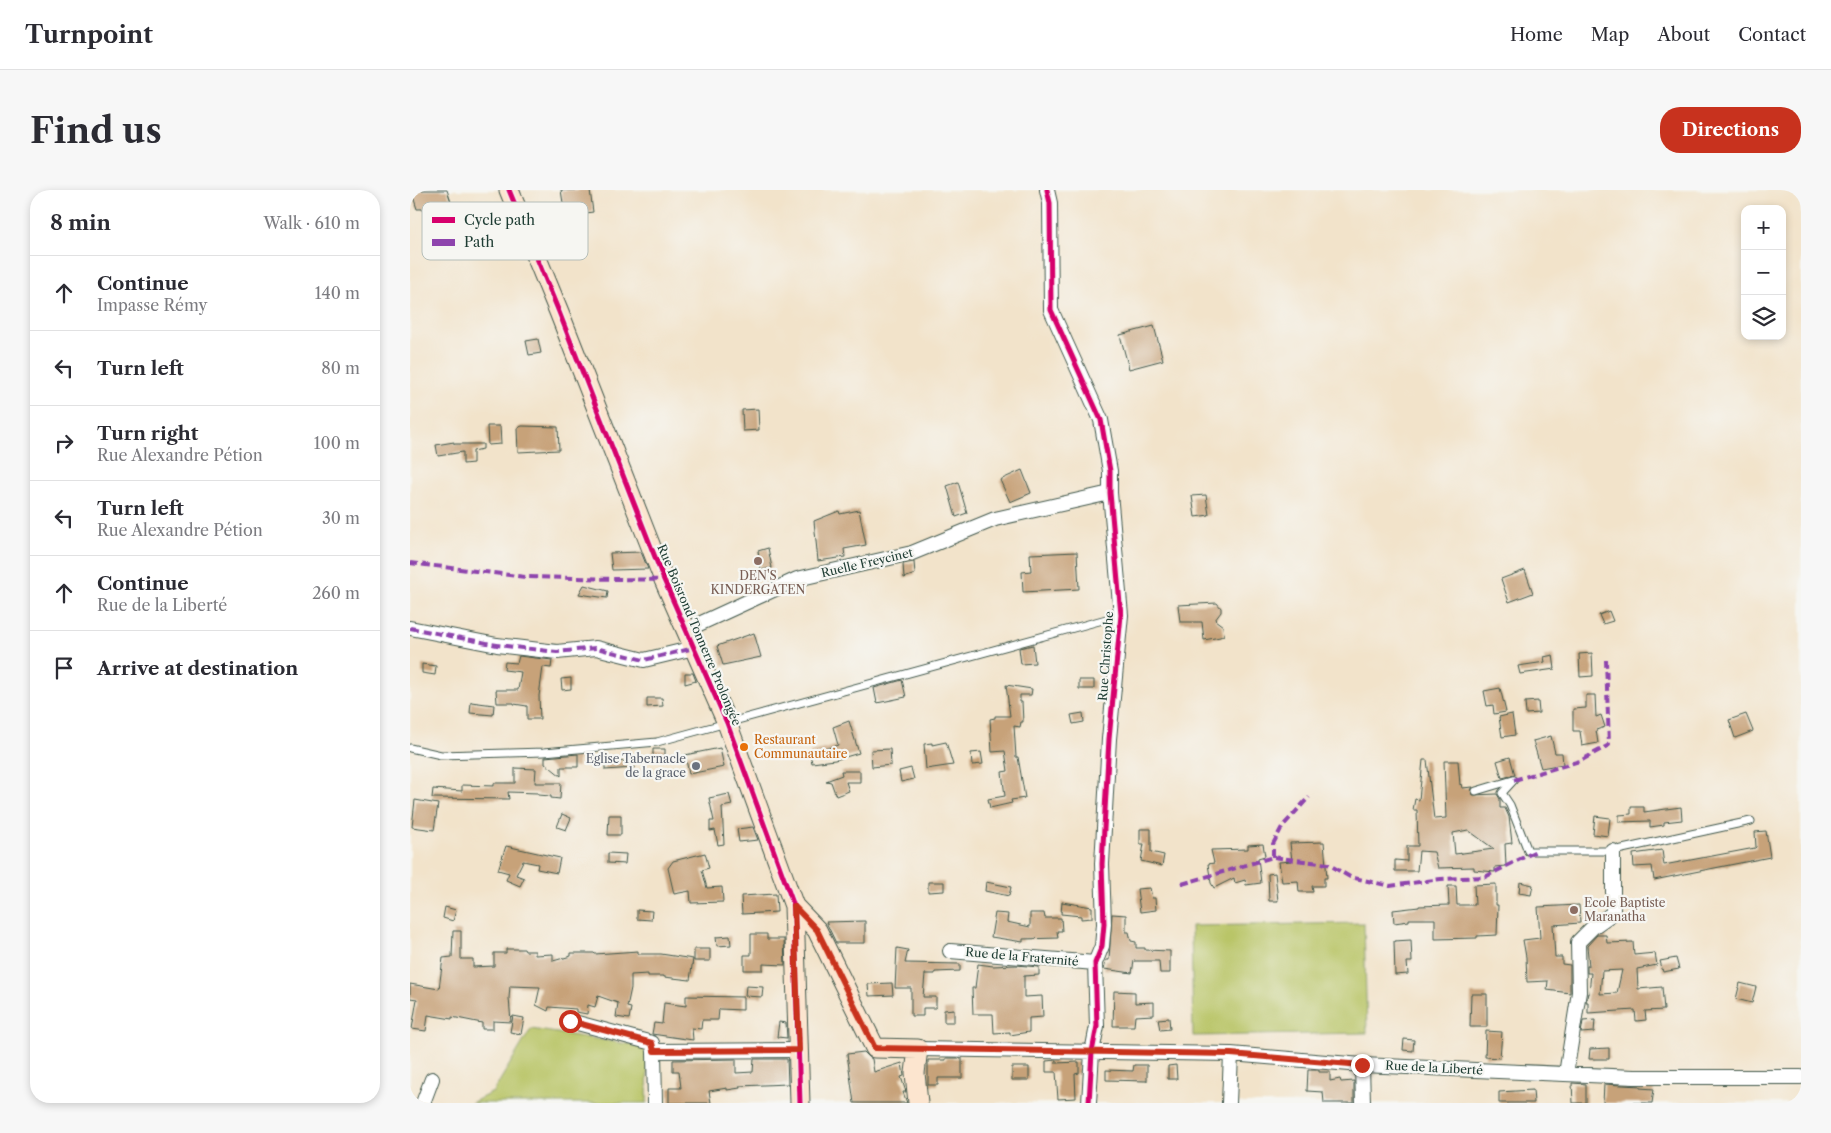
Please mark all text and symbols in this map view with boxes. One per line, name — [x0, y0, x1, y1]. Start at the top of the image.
text: Turnpoint — [25, 20, 153, 49]
text: Home — [1510, 24, 1563, 46]
text: Map — [1591, 24, 1629, 46]
text: About — [1657, 24, 1710, 46]
text: Contact — [1738, 24, 1806, 46]
button: Directions — [1660, 107, 1801, 153]
text: Find us — [30, 109, 162, 152]
legend — [422, 202, 588, 260]
map controls — [1741, 205, 1786, 340]
button: + — [1741, 205, 1786, 250]
text: 8 min — [50, 210, 111, 235]
text: Cycle path — [464, 211, 535, 229]
text: Walk · 610 m — [263, 213, 360, 233]
text: Path — [464, 233, 494, 251]
button: − — [1741, 250, 1786, 295]
text: Continue — [97, 272, 189, 295]
icon: ahead — [50, 279, 78, 307]
text: 140 m — [315, 283, 360, 303]
text: Impasse Rémy — [97, 295, 207, 315]
button: layers — [1741, 295, 1786, 340]
icon: left — [50, 354, 78, 382]
text: Turn left — [97, 357, 184, 380]
text: 80 m — [321, 358, 360, 378]
text: Turn right — [97, 422, 198, 445]
icon: right — [50, 429, 78, 457]
text: 100 m — [314, 433, 360, 453]
text: Rue Alexandre Pétion — [97, 445, 263, 465]
text: Turn left — [97, 497, 184, 520]
icon: left — [50, 504, 78, 532]
text: 30 m — [322, 508, 360, 528]
text: Rue Alexandre Pétion — [97, 520, 263, 540]
street label: Rue Boisrond Tonnerre Prolongée — [654, 542, 745, 728]
street label: Ruelle Freycinet — [819, 544, 915, 580]
marker: DEN'S KINDERGATEN — [752, 555, 764, 567]
place label: DEN'S KINDERGATEN — [711, 568, 806, 597]
text: Continue — [97, 572, 189, 595]
icon: ahead — [50, 579, 78, 607]
text: 260 m — [312, 583, 360, 603]
text: Rue de la Liberté — [97, 595, 227, 615]
street label: Rue Christophe — [1095, 610, 1116, 701]
icon: arrive — [50, 654, 78, 682]
text: Arrive at destination — [97, 657, 298, 680]
place label: Restaurant Communautaire — [754, 732, 848, 761]
marker: Restaurant Communautaire — [738, 741, 750, 753]
place label: Eglise Tabernacle de la grace — [586, 751, 686, 780]
marker: Eglise Tabernacle de la grace — [690, 760, 702, 772]
place label: Ecole Baptiste Maranatha — [1584, 895, 1666, 924]
marker: Ecole Baptiste Maranatha — [1568, 904, 1580, 916]
street label: Rue de la Fraternité — [965, 944, 1080, 969]
route start — [559, 1010, 582, 1033]
route end — [1351, 1054, 1374, 1077]
street label: Rue de la Liberté — [1385, 1057, 1484, 1078]

